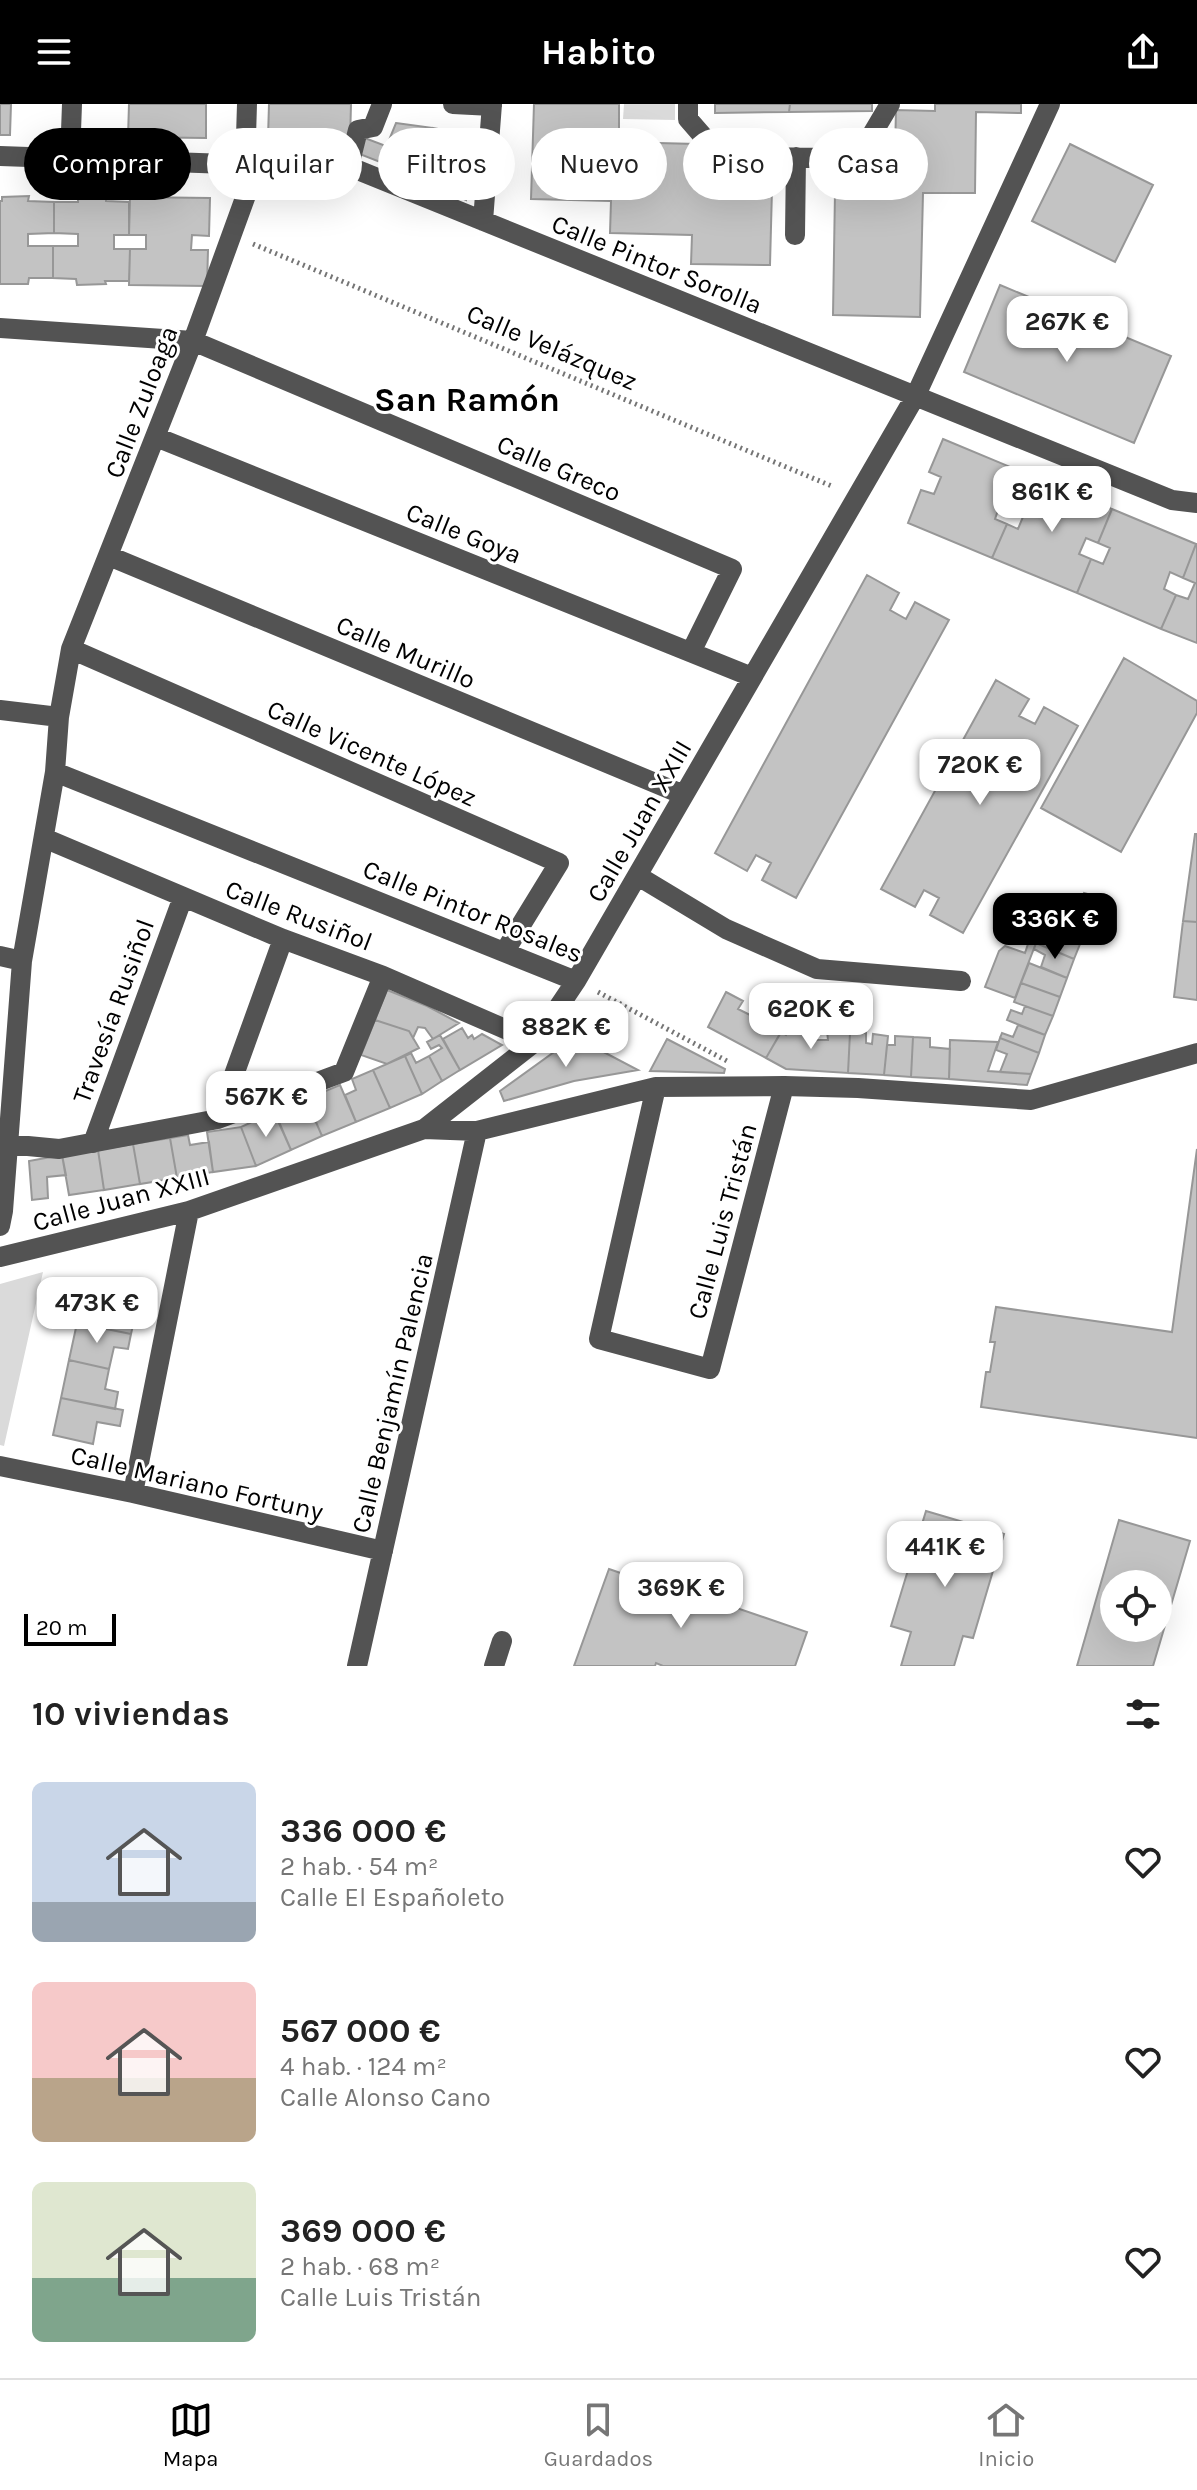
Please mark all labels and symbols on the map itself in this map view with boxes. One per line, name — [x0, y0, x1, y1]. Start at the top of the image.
street label: Calle Pintor Sorolla — [547, 208, 767, 321]
pin: 267K € — [1002, 296, 1132, 364]
street label: Calle Velázquez — [462, 298, 642, 397]
street label: Calle Zuloaga — [98, 322, 185, 483]
district label: San Ramón — [374, 380, 560, 420]
street label: Calle Greco — [492, 429, 625, 508]
pin: 861K € — [987, 466, 1117, 534]
street label: Calle Goya — [402, 496, 526, 571]
street label: Calle Murillo — [332, 609, 480, 696]
street label: Calle Vicente López — [262, 693, 481, 814]
street label: Calle Juan XXIII — [581, 735, 698, 908]
pin: 720K € — [915, 739, 1045, 807]
street label: Calle Pintor Rosales — [358, 853, 587, 970]
street label: Calle Rusiñol — [221, 873, 377, 958]
pin: 336K € — [990, 893, 1120, 961]
street label: Travesía Rusiñol — [66, 915, 161, 1107]
pin: 620K € — [746, 983, 876, 1051]
pin: 882K € — [501, 1001, 631, 1069]
pin: 567K € — [201, 1071, 331, 1139]
street label: Calle Luis Tristán — [681, 1120, 764, 1322]
street label: Calle Juan XXIII — [29, 1161, 213, 1238]
street label: Calle Benjamín Palencia — [345, 1250, 440, 1536]
pin: 473K € — [32, 1277, 162, 1345]
street label: Calle Mariano Fortuny — [68, 1439, 326, 1528]
pin: 441K € — [880, 1521, 1010, 1589]
pin: 369K € — [616, 1562, 746, 1630]
scale bar — [24, 1610, 116, 1646]

